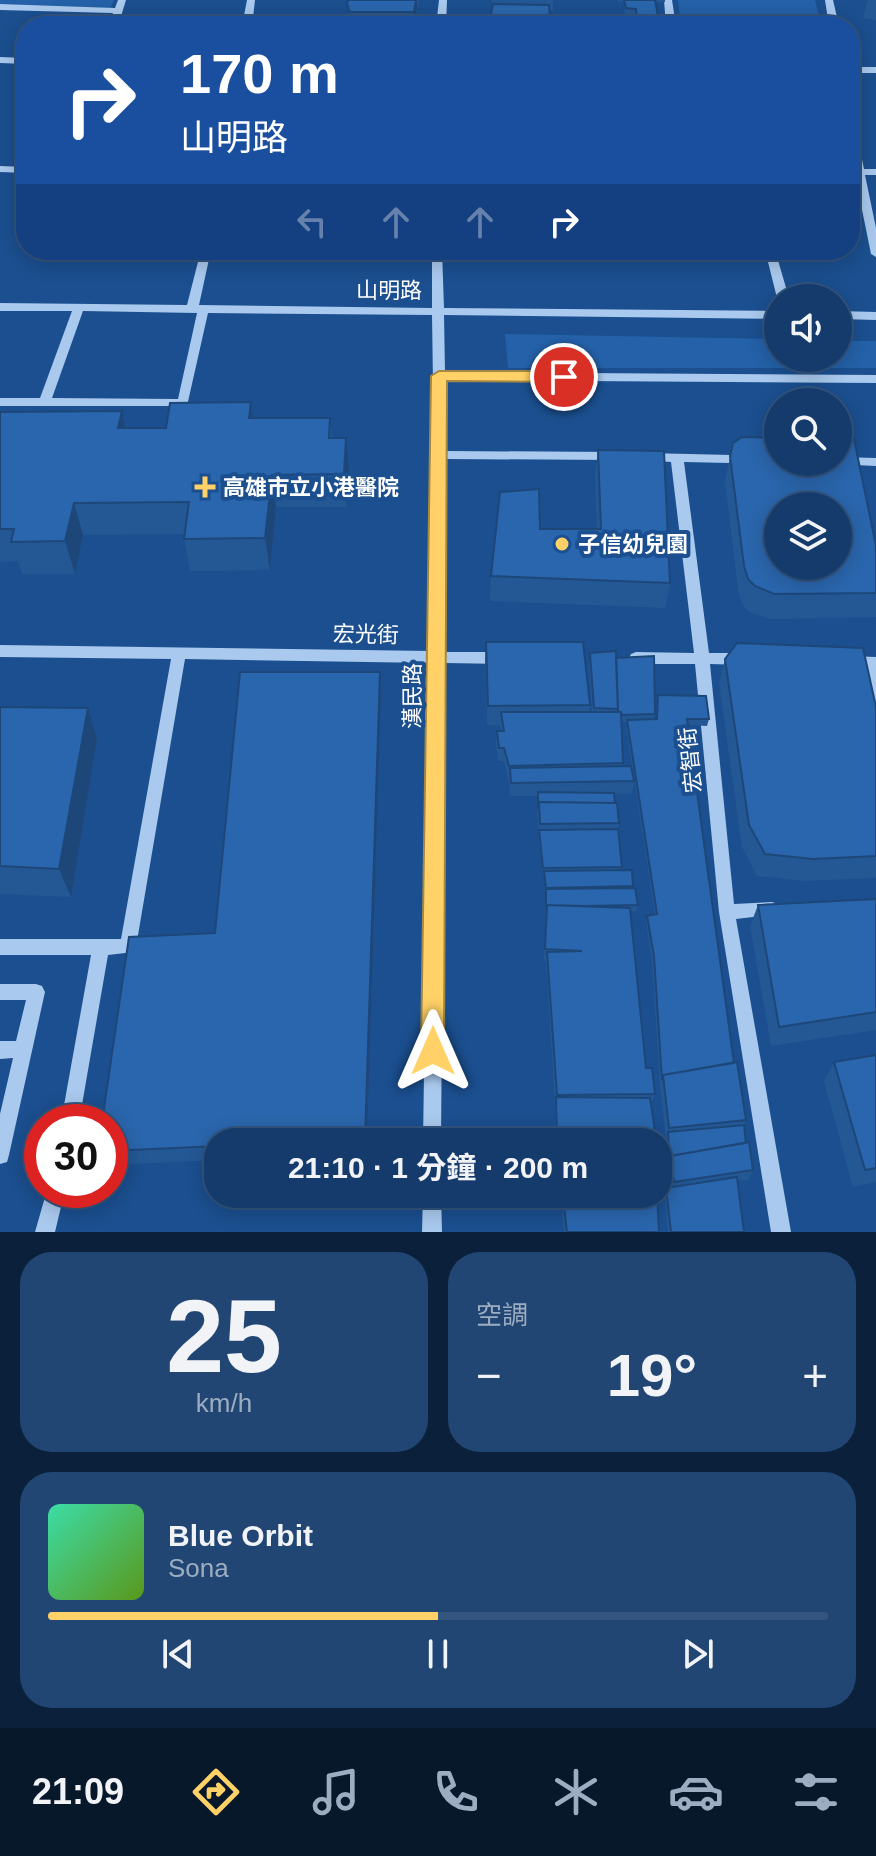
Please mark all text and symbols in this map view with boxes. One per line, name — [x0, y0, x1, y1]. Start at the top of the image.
text: 170 m — [180, 42, 339, 105]
icon: right — [48, 48, 152, 152]
text: 山明路 — [180, 117, 288, 158]
icon: left — [290, 200, 334, 244]
icon: ahead — [374, 200, 418, 244]
icon: ahead — [458, 200, 502, 244]
icon: right — [542, 200, 586, 244]
street label: 山明路 — [356, 278, 422, 303]
map controls — [764, 284, 852, 580]
button: sound — [764, 284, 852, 372]
pin — [530, 343, 598, 411]
icon: arrive — [542, 355, 586, 399]
button: search — [764, 388, 852, 476]
place label: 高雄市立小港醫院 — [223, 475, 399, 500]
marker: 高雄市立小港醫院 — [194, 476, 216, 498]
button: layers — [764, 492, 852, 580]
place label: 子信幼兒園 — [578, 532, 688, 557]
marker: 子信幼兒園 — [553, 535, 571, 553]
street label: 宏光街 — [333, 621, 399, 648]
street label: 漢民路 — [400, 663, 425, 729]
street label: 宏智街 — [675, 726, 706, 794]
position arrow — [391, 1009, 475, 1093]
speed limit sign: 30 — [24, 1104, 128, 1208]
text: 21:10 · 1 分鐘 · 200 m — [288, 1151, 588, 1184]
text: 25 — [166, 1278, 282, 1394]
text: 空調 — [476, 1300, 528, 1330]
text: 19° — [607, 1342, 697, 1409]
text: − — [476, 1351, 502, 1400]
text: + — [802, 1351, 828, 1400]
text: km/h — [196, 1388, 252, 1418]
text: Blue Orbit — [168, 1519, 313, 1552]
text: Sona — [168, 1553, 229, 1583]
icon: previous — [156, 1632, 200, 1676]
icon: pause — [416, 1632, 460, 1676]
icon: next — [676, 1632, 720, 1676]
icon: directions — [188, 1764, 244, 1820]
icon: music — [308, 1764, 364, 1820]
icon: phone — [428, 1764, 484, 1820]
icon: climate — [548, 1764, 604, 1820]
icon: car — [668, 1764, 724, 1820]
icon: filters — [788, 1764, 844, 1820]
text: 21:09 — [32, 1771, 124, 1812]

